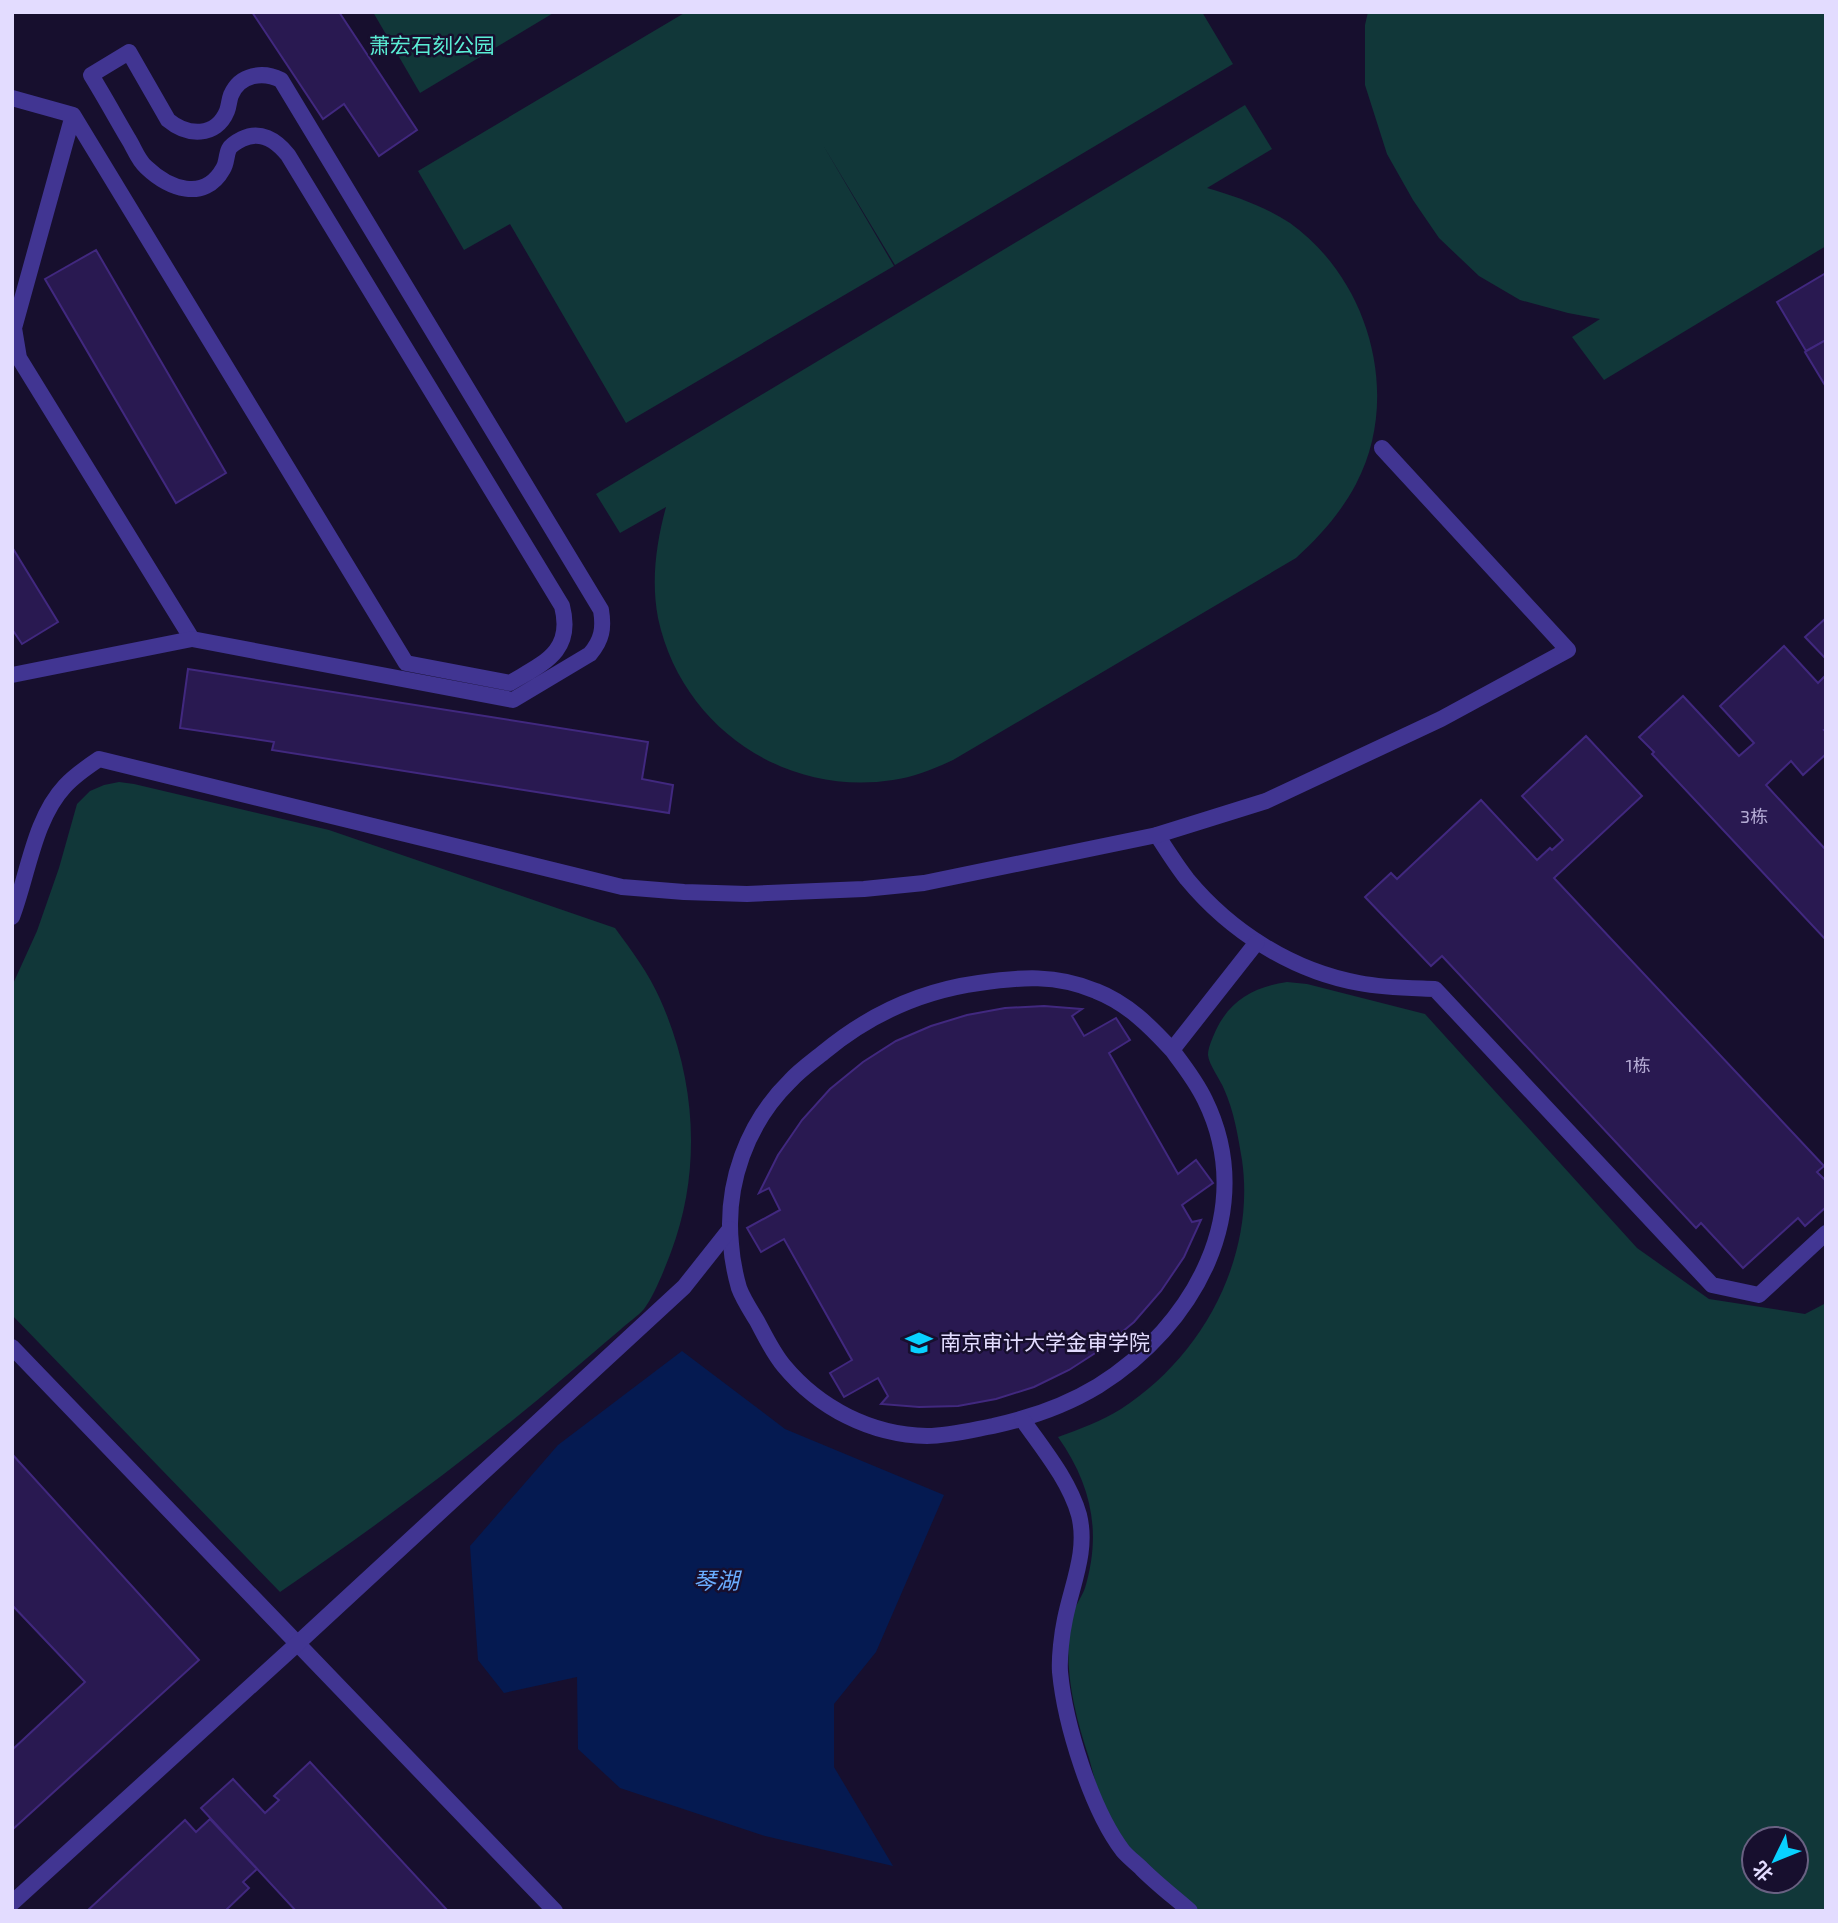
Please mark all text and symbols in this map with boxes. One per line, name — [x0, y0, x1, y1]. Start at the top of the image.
park label: 萧宏石刻公园 — [369, 32, 495, 57]
house number: 3栋 — [1740, 805, 1768, 827]
house number: 1栋 — [1625, 1054, 1651, 1076]
school or university icon: 南京审计大学金审学院 — [904, 1328, 934, 1358]
place label: 南京审计大学金审学院 — [940, 1329, 1150, 1354]
water label: 琴湖 — [693, 1566, 742, 1594]
north arrow — [1740, 1825, 1810, 1895]
text: 北 — [1747, 1857, 1777, 1887]

